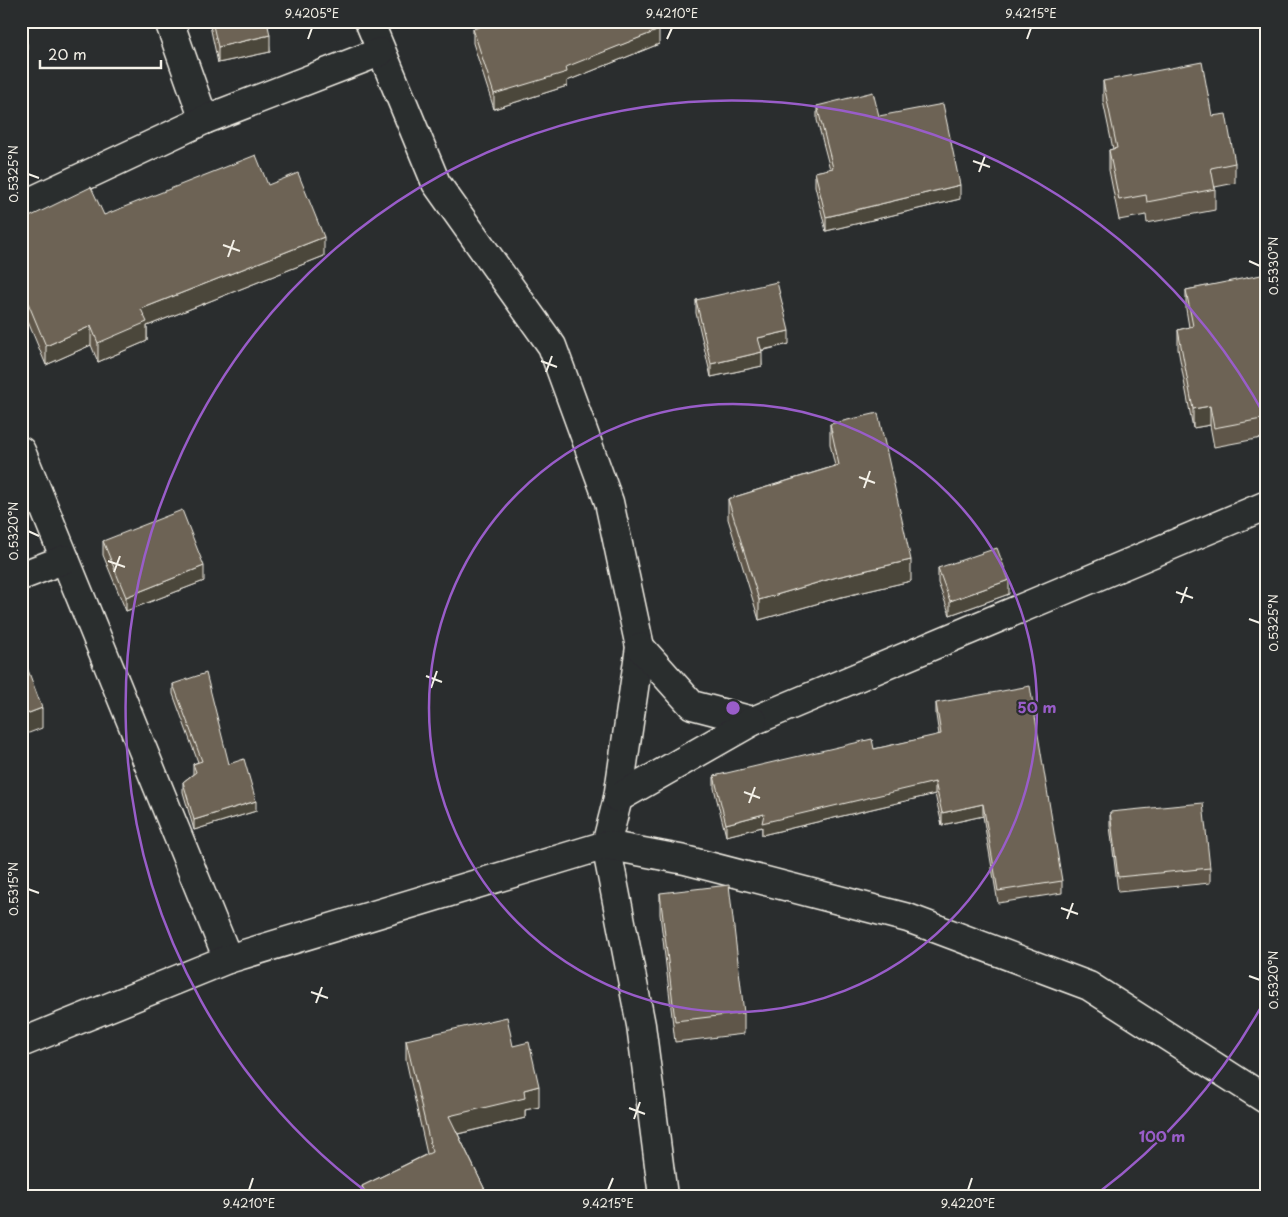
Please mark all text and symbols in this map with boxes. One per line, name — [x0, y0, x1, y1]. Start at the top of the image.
text: 9.4205°E — [285, 4, 339, 22]
text: 9.4210°E — [646, 4, 698, 22]
text: 9.4215°E — [1005, 4, 1057, 22]
scale bar — [40, 38, 161, 70]
text: 20 m — [48, 42, 87, 65]
text: 0.5325°N — [4, 145, 22, 203]
text: 0.5330°N — [1264, 237, 1282, 295]
text: 0.5320°N — [4, 502, 22, 560]
text: 0.5325°N — [1264, 594, 1282, 652]
text: 50 m — [1018, 695, 1056, 718]
centre of rings — [724, 699, 742, 717]
text: 0.5315°N — [4, 862, 22, 916]
text: 0.5320°N — [1264, 951, 1282, 1009]
text: 100 m — [1139, 1124, 1185, 1147]
text: 9.4210°E — [223, 1194, 275, 1212]
text: 9.4215°E — [582, 1194, 634, 1212]
text: 9.4220°E — [941, 1194, 995, 1212]

